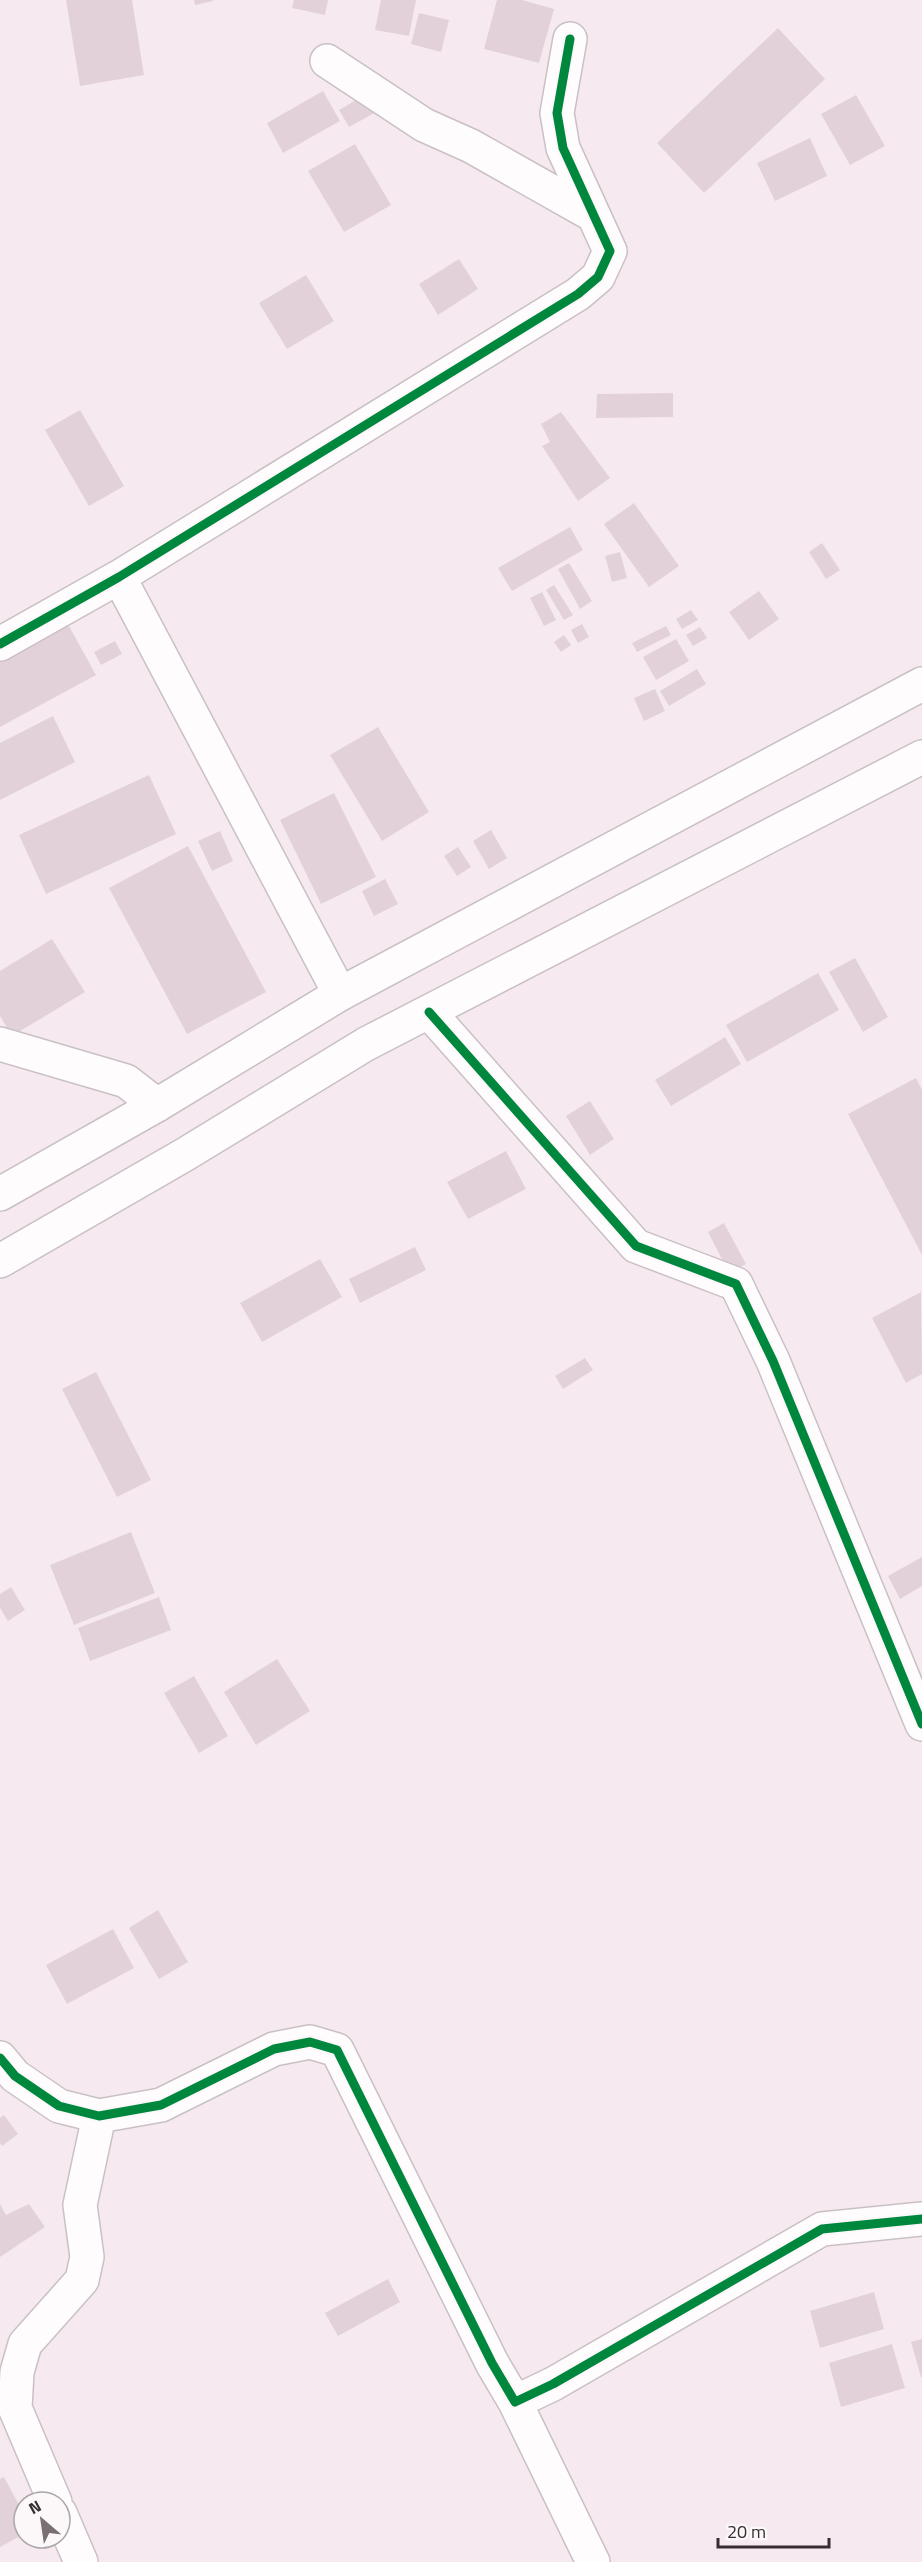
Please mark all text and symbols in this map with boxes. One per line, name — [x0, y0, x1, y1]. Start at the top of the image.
north arrow — [12, 2490, 72, 2550]
text: N — [24, 2494, 45, 2520]
scale bar — [718, 2511, 829, 2549]
text: 20 m — [727, 2518, 766, 2545]

